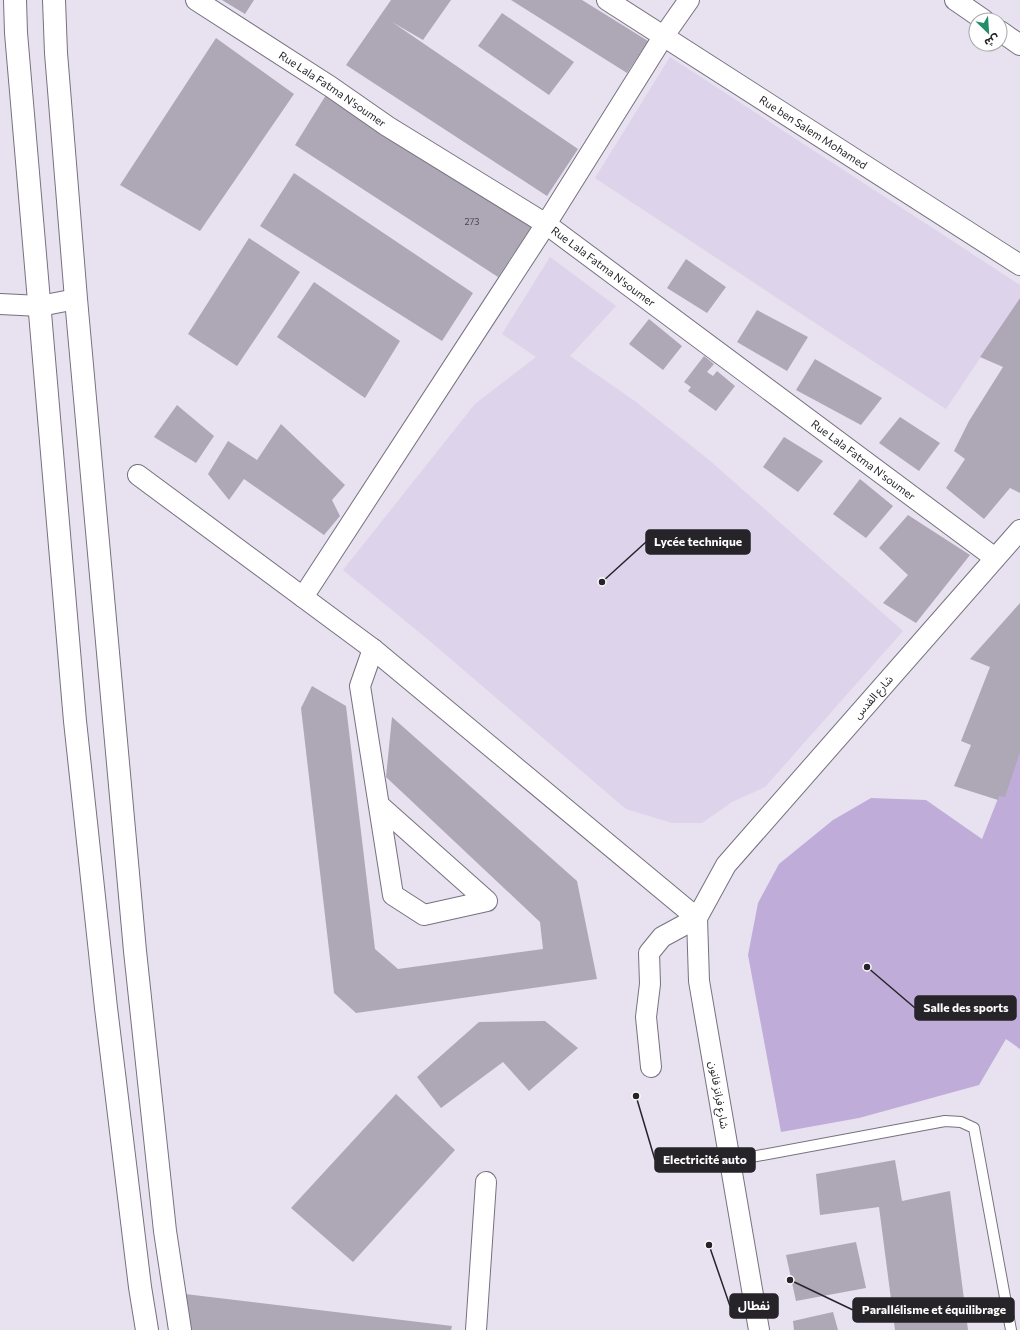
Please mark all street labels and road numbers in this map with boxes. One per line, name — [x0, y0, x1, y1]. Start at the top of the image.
street label: Rue Lala Fatma N'soumer — [277, 48, 389, 130]
street label: Rue ben Salem Mohamed — [757, 92, 870, 171]
street label: Rue Lala Fatma N'soumer — [549, 223, 659, 309]
street label: Rue Lala Fatma N'soumer — [809, 417, 918, 503]
street label: شارع القدس — [850, 672, 897, 722]
street label: شارع فرانز فانون — [705, 1060, 732, 1130]

